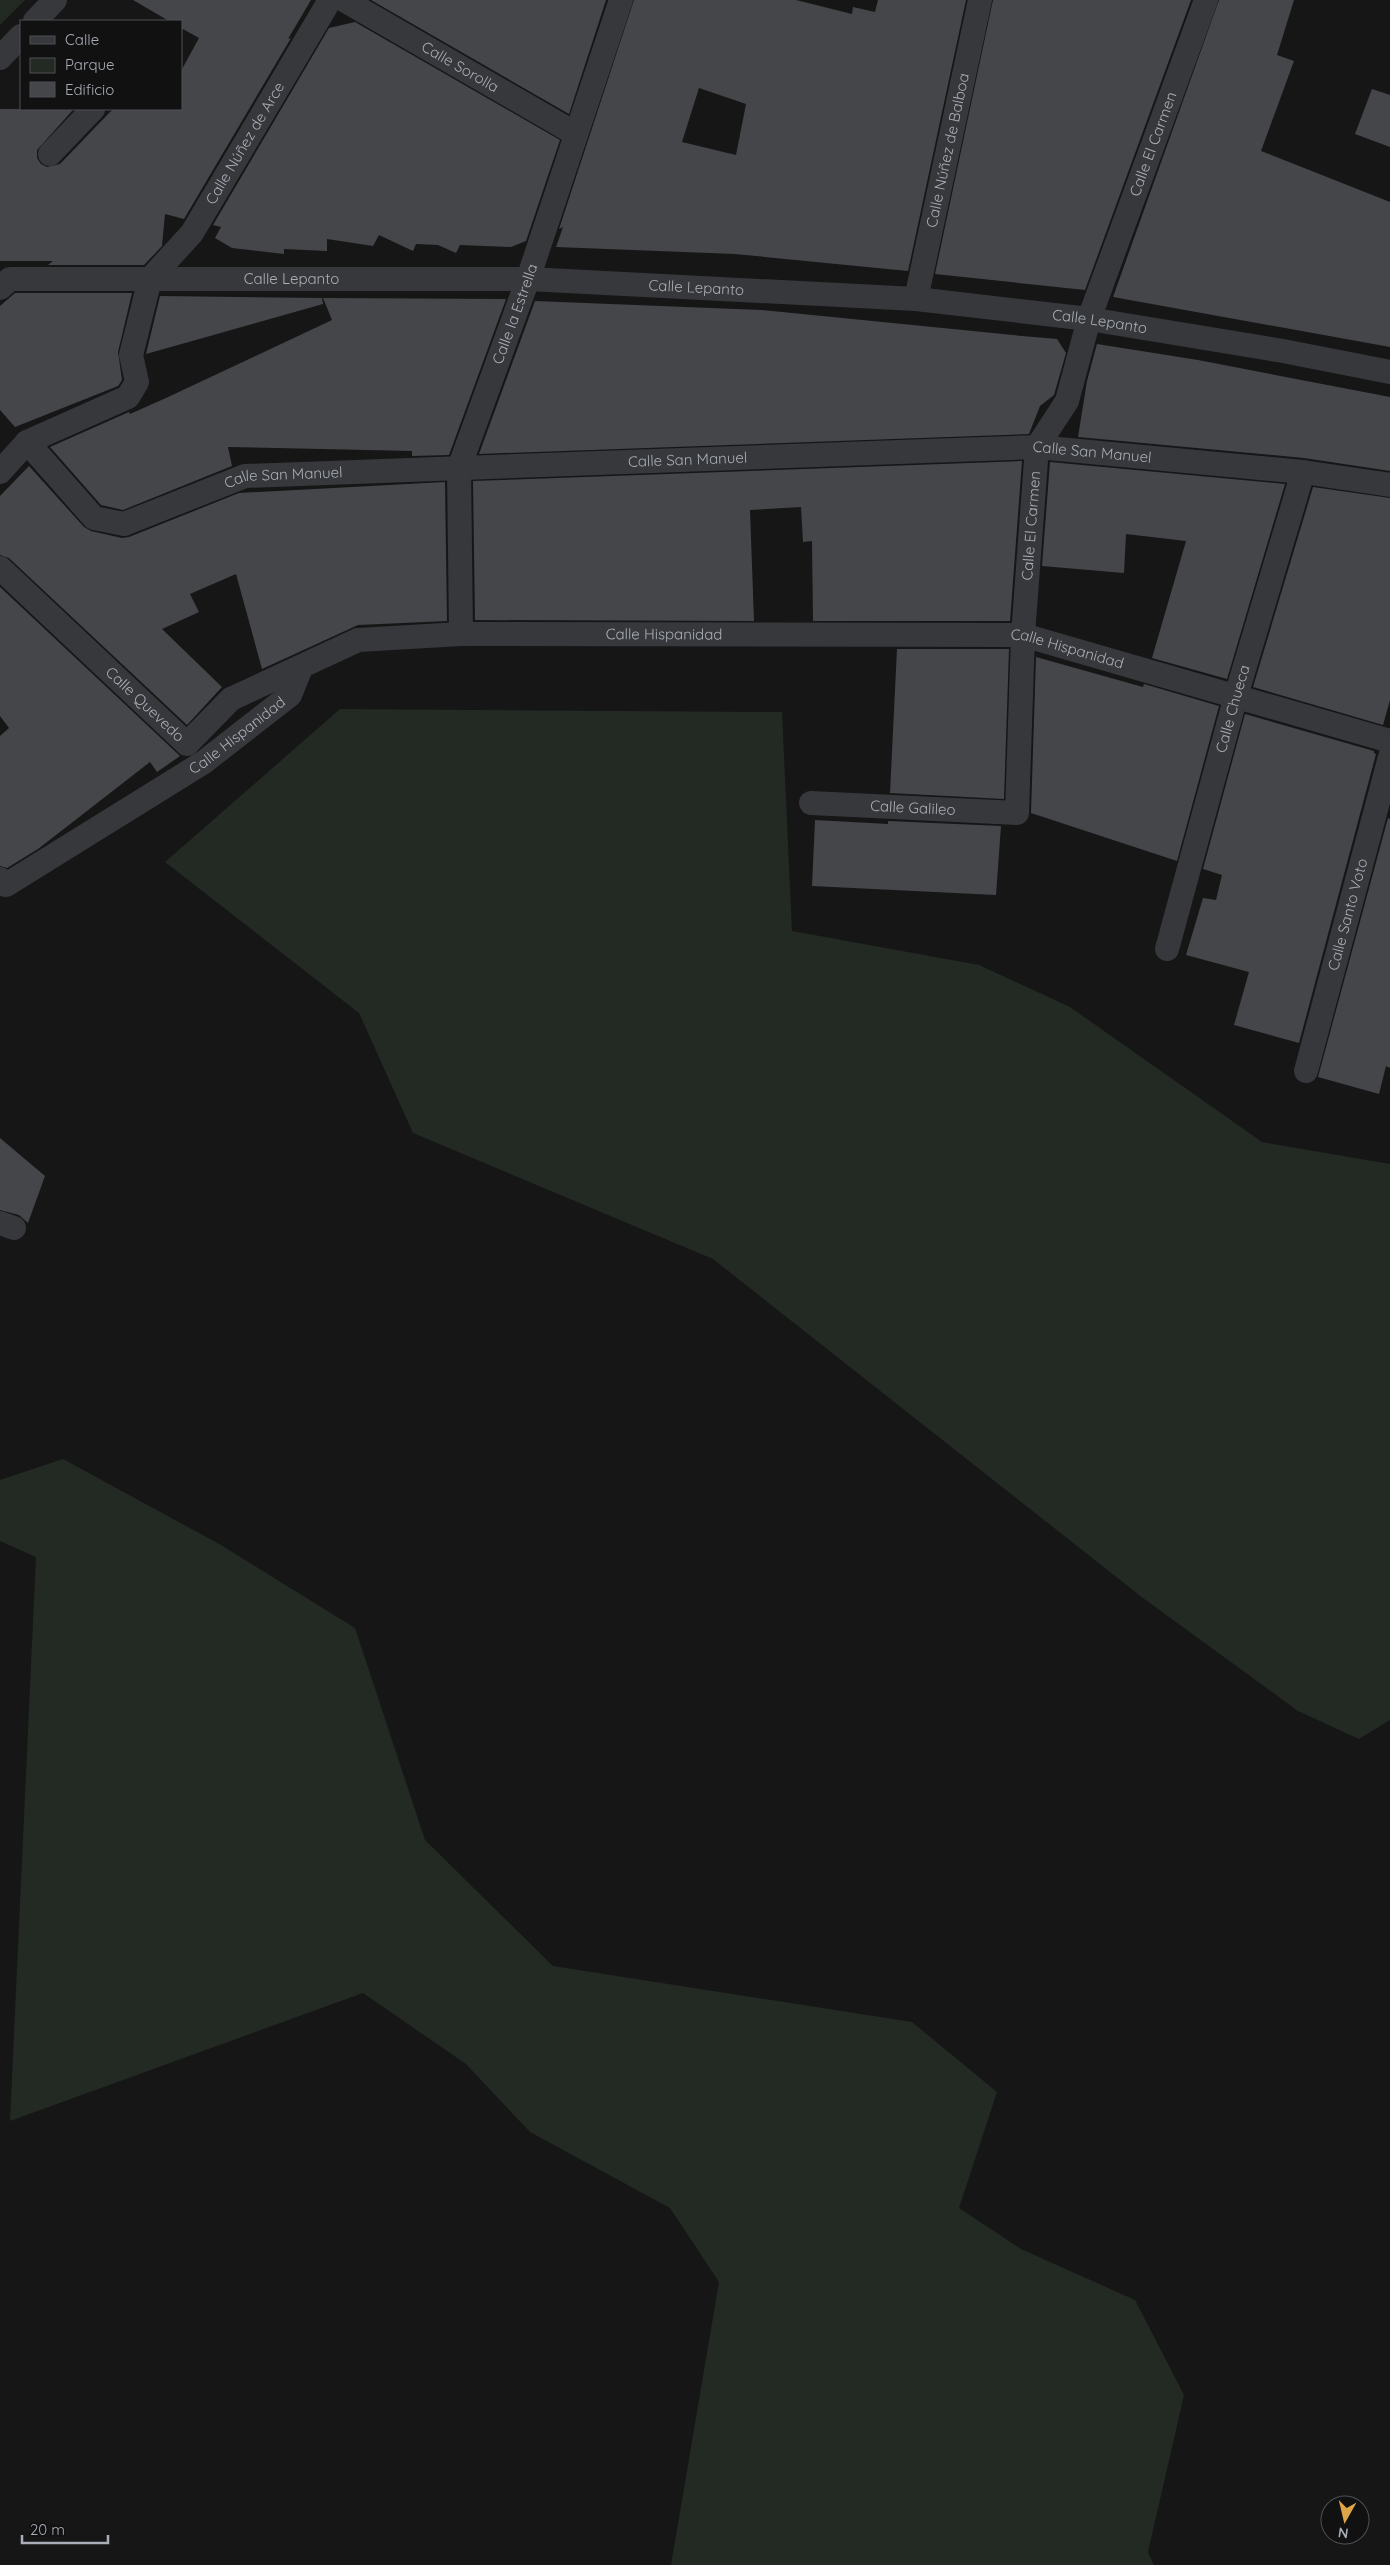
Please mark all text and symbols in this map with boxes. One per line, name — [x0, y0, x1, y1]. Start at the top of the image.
legend — [20, 20, 182, 110]
text: Calle — [65, 30, 99, 49]
street label: Calle Sorolla — [418, 37, 502, 96]
text: Parque — [65, 55, 115, 74]
street label: Calle Núñez de Balboa — [922, 71, 973, 229]
street label: Calle Núñez de Arce — [201, 78, 288, 208]
text: Edificio — [65, 80, 114, 99]
street label: Calle El Carmen — [1125, 89, 1181, 199]
street label: Calle la Estrella — [488, 261, 541, 367]
street label: Calle Lepanto — [244, 269, 339, 288]
street label: Calle Lepanto — [648, 275, 745, 299]
street label: Calle Lepanto — [1051, 305, 1149, 337]
street label: Calle San Manuel — [1032, 437, 1152, 467]
street label: Calle San Manuel — [628, 448, 748, 471]
street label: Calle San Manuel — [221, 462, 343, 492]
street label: Calle El Carmen — [1017, 470, 1044, 581]
street label: Calle Hispanidad — [606, 624, 722, 643]
street label: Calle Hispanidad — [1011, 625, 1126, 673]
street label: Calle Quevedo — [102, 662, 189, 746]
street label: Calle Chueca — [1211, 662, 1254, 755]
street label: Calle Hispanidad — [185, 692, 289, 778]
street label: Calle Galileo — [870, 796, 956, 819]
street label: Calle Santo Voto — [1323, 856, 1371, 973]
north arrow — [1320, 2495, 1370, 2545]
scale bar — [22, 2512, 109, 2544]
text: 20 m — [30, 2520, 65, 2539]
text: N — [1337, 2523, 1350, 2543]

